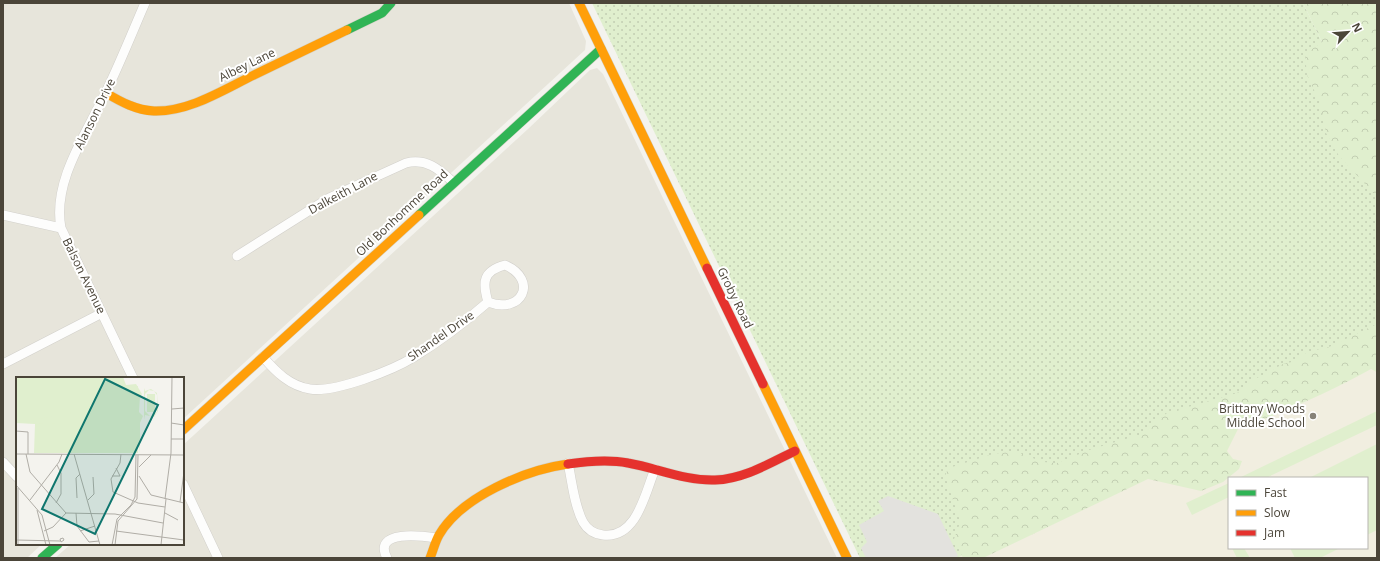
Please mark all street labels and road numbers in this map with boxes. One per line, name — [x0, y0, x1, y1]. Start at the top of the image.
street label: Albey Lane — [216, 43, 278, 86]
street label: Alanson Drive — [70, 75, 119, 152]
street label: Old Bonhomme Road — [352, 165, 452, 260]
street label: Dalkeith Lane — [305, 167, 381, 218]
street label: Balson Avenue — [59, 235, 110, 317]
street label: Groby Road — [713, 264, 758, 331]
street label: Shandel Drive — [404, 306, 478, 365]

